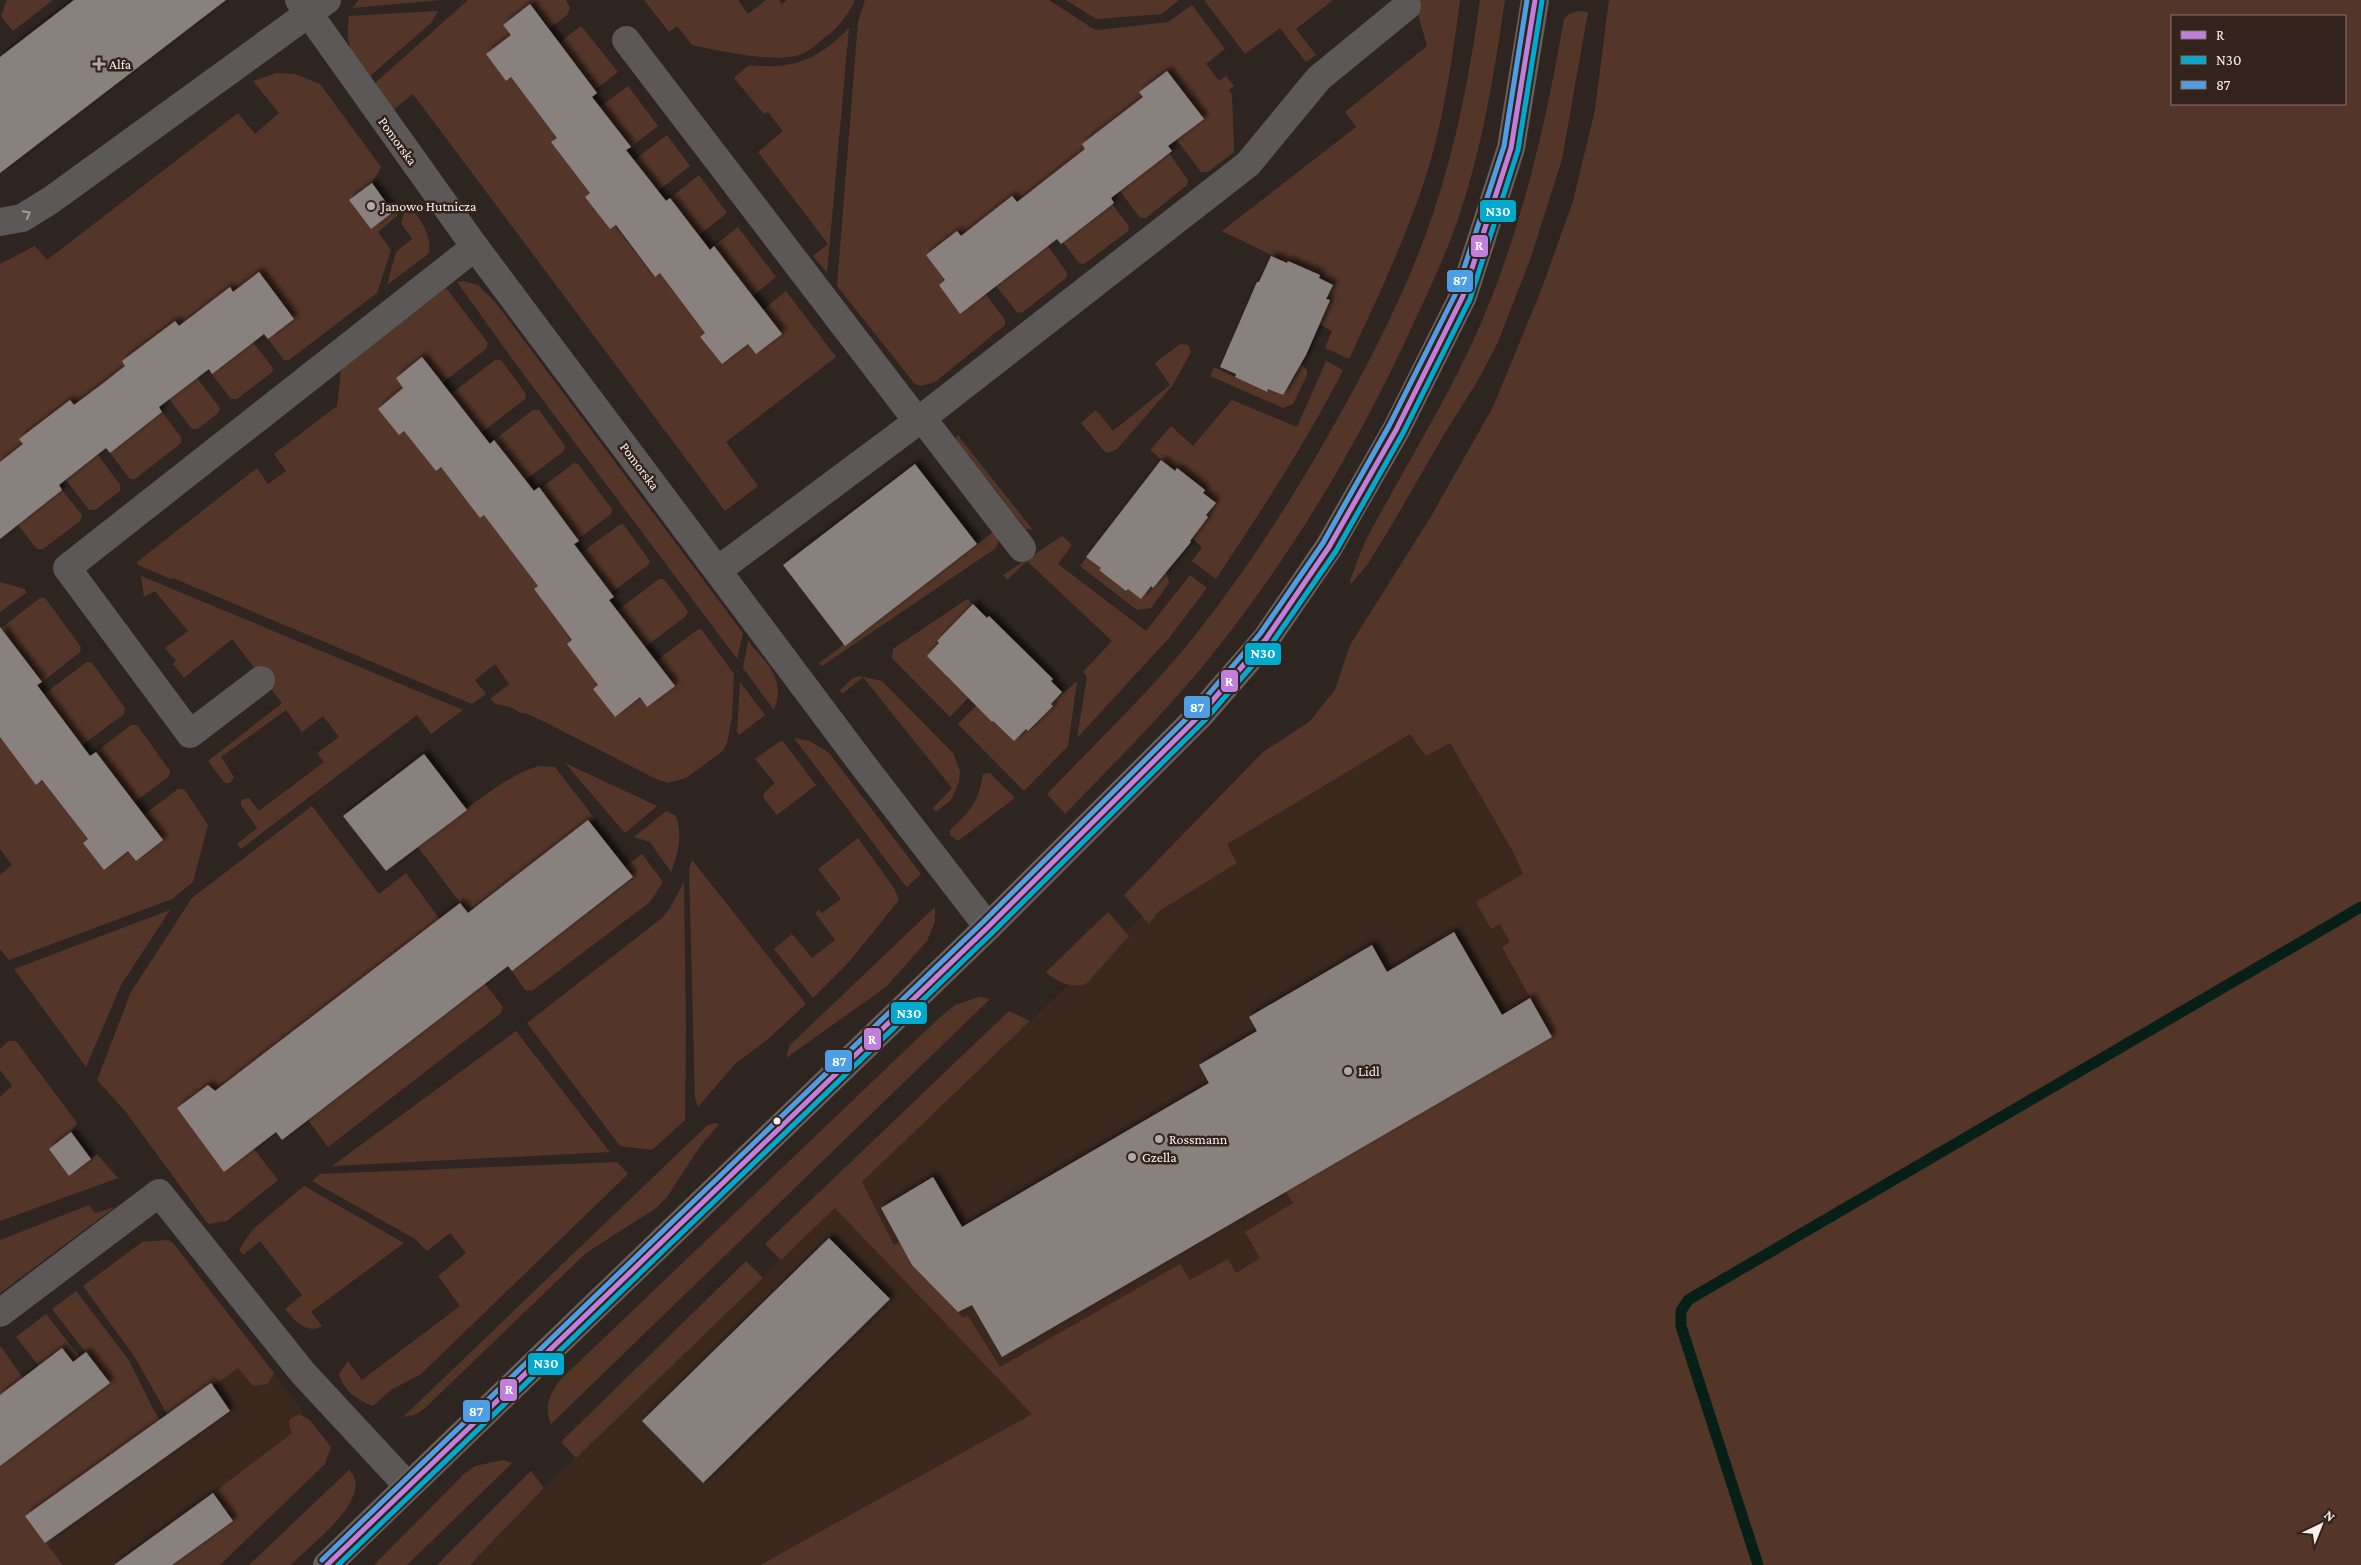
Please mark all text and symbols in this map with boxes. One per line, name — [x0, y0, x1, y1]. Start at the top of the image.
legend — [2171, 15, 2346, 105]
text: R — [2216, 27, 2225, 43]
text: N30 — [2216, 52, 2241, 68]
place label: Alfa — [109, 56, 132, 72]
marker: Alfa — [93, 58, 105, 70]
text: 87 — [2216, 77, 2230, 93]
street label: Pomorska — [375, 114, 421, 169]
place label: Janowo Hutnicza — [379, 198, 477, 214]
line badge: N30 — [1479, 199, 1517, 223]
marker: Janowo Hutnicza — [365, 200, 377, 212]
text: N30 — [1486, 203, 1510, 219]
one-way arrow — [21, 210, 30, 220]
line badge: R — [1470, 234, 1489, 258]
text: R — [1475, 237, 1484, 253]
line badge: 87 — [1446, 269, 1474, 293]
text: 87 — [1453, 272, 1467, 288]
street label: Pomorska — [617, 439, 663, 493]
line badge: N30 — [1244, 642, 1282, 666]
text: N30 — [1251, 645, 1275, 661]
line badge: R — [1220, 669, 1239, 693]
text: R — [1225, 673, 1234, 689]
line badge: 87 — [1183, 695, 1211, 719]
text: 87 — [1190, 699, 1204, 715]
line badge: N30 — [890, 1001, 928, 1025]
text: N30 — [897, 1005, 921, 1021]
line badge: R — [863, 1027, 882, 1051]
text: R — [868, 1031, 877, 1047]
line badge: 87 — [824, 1049, 853, 1073]
text: 87 — [832, 1053, 846, 1069]
place label: Lidl — [1358, 1063, 1380, 1079]
marker: Lidl — [1342, 1065, 1354, 1077]
unlabelled marker — [772, 1116, 782, 1126]
place label: Rossmann — [1169, 1131, 1228, 1147]
marker: Rossmann — [1153, 1133, 1165, 1145]
place label: Gzella — [1142, 1149, 1177, 1165]
marker: Gzella — [1126, 1151, 1138, 1163]
line badge: N30 — [527, 1352, 565, 1376]
text: N30 — [534, 1355, 558, 1371]
line badge: R — [499, 1378, 518, 1402]
text: R — [505, 1381, 514, 1397]
line badge: 87 — [462, 1399, 491, 1423]
text: 87 — [469, 1403, 483, 1419]
north arrow — [2296, 1500, 2346, 1550]
text: N — [2321, 1506, 2339, 1525]

